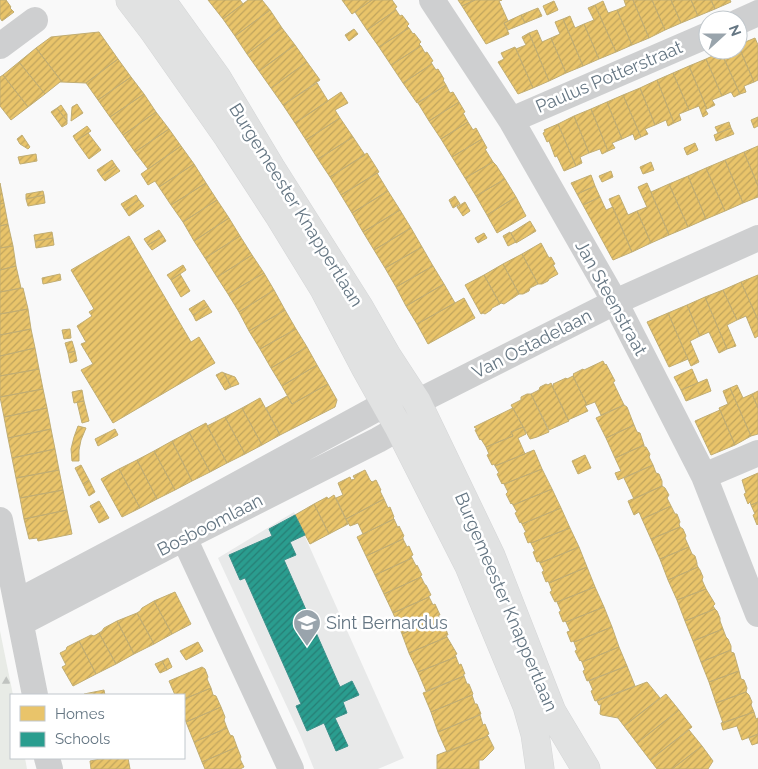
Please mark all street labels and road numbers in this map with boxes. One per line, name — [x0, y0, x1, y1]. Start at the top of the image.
street label: Paulus Potterstraat — [532, 36, 685, 117]
street label: Burgemeester Knappertlaan — [225, 99, 368, 310]
street label: Jan Steenstraat — [571, 237, 652, 359]
street label: Van Ostadelaan — [469, 304, 595, 383]
street label: Bosboomlaan — [154, 489, 266, 560]
street label: Burgemeester Knappertlaan — [451, 489, 562, 714]

